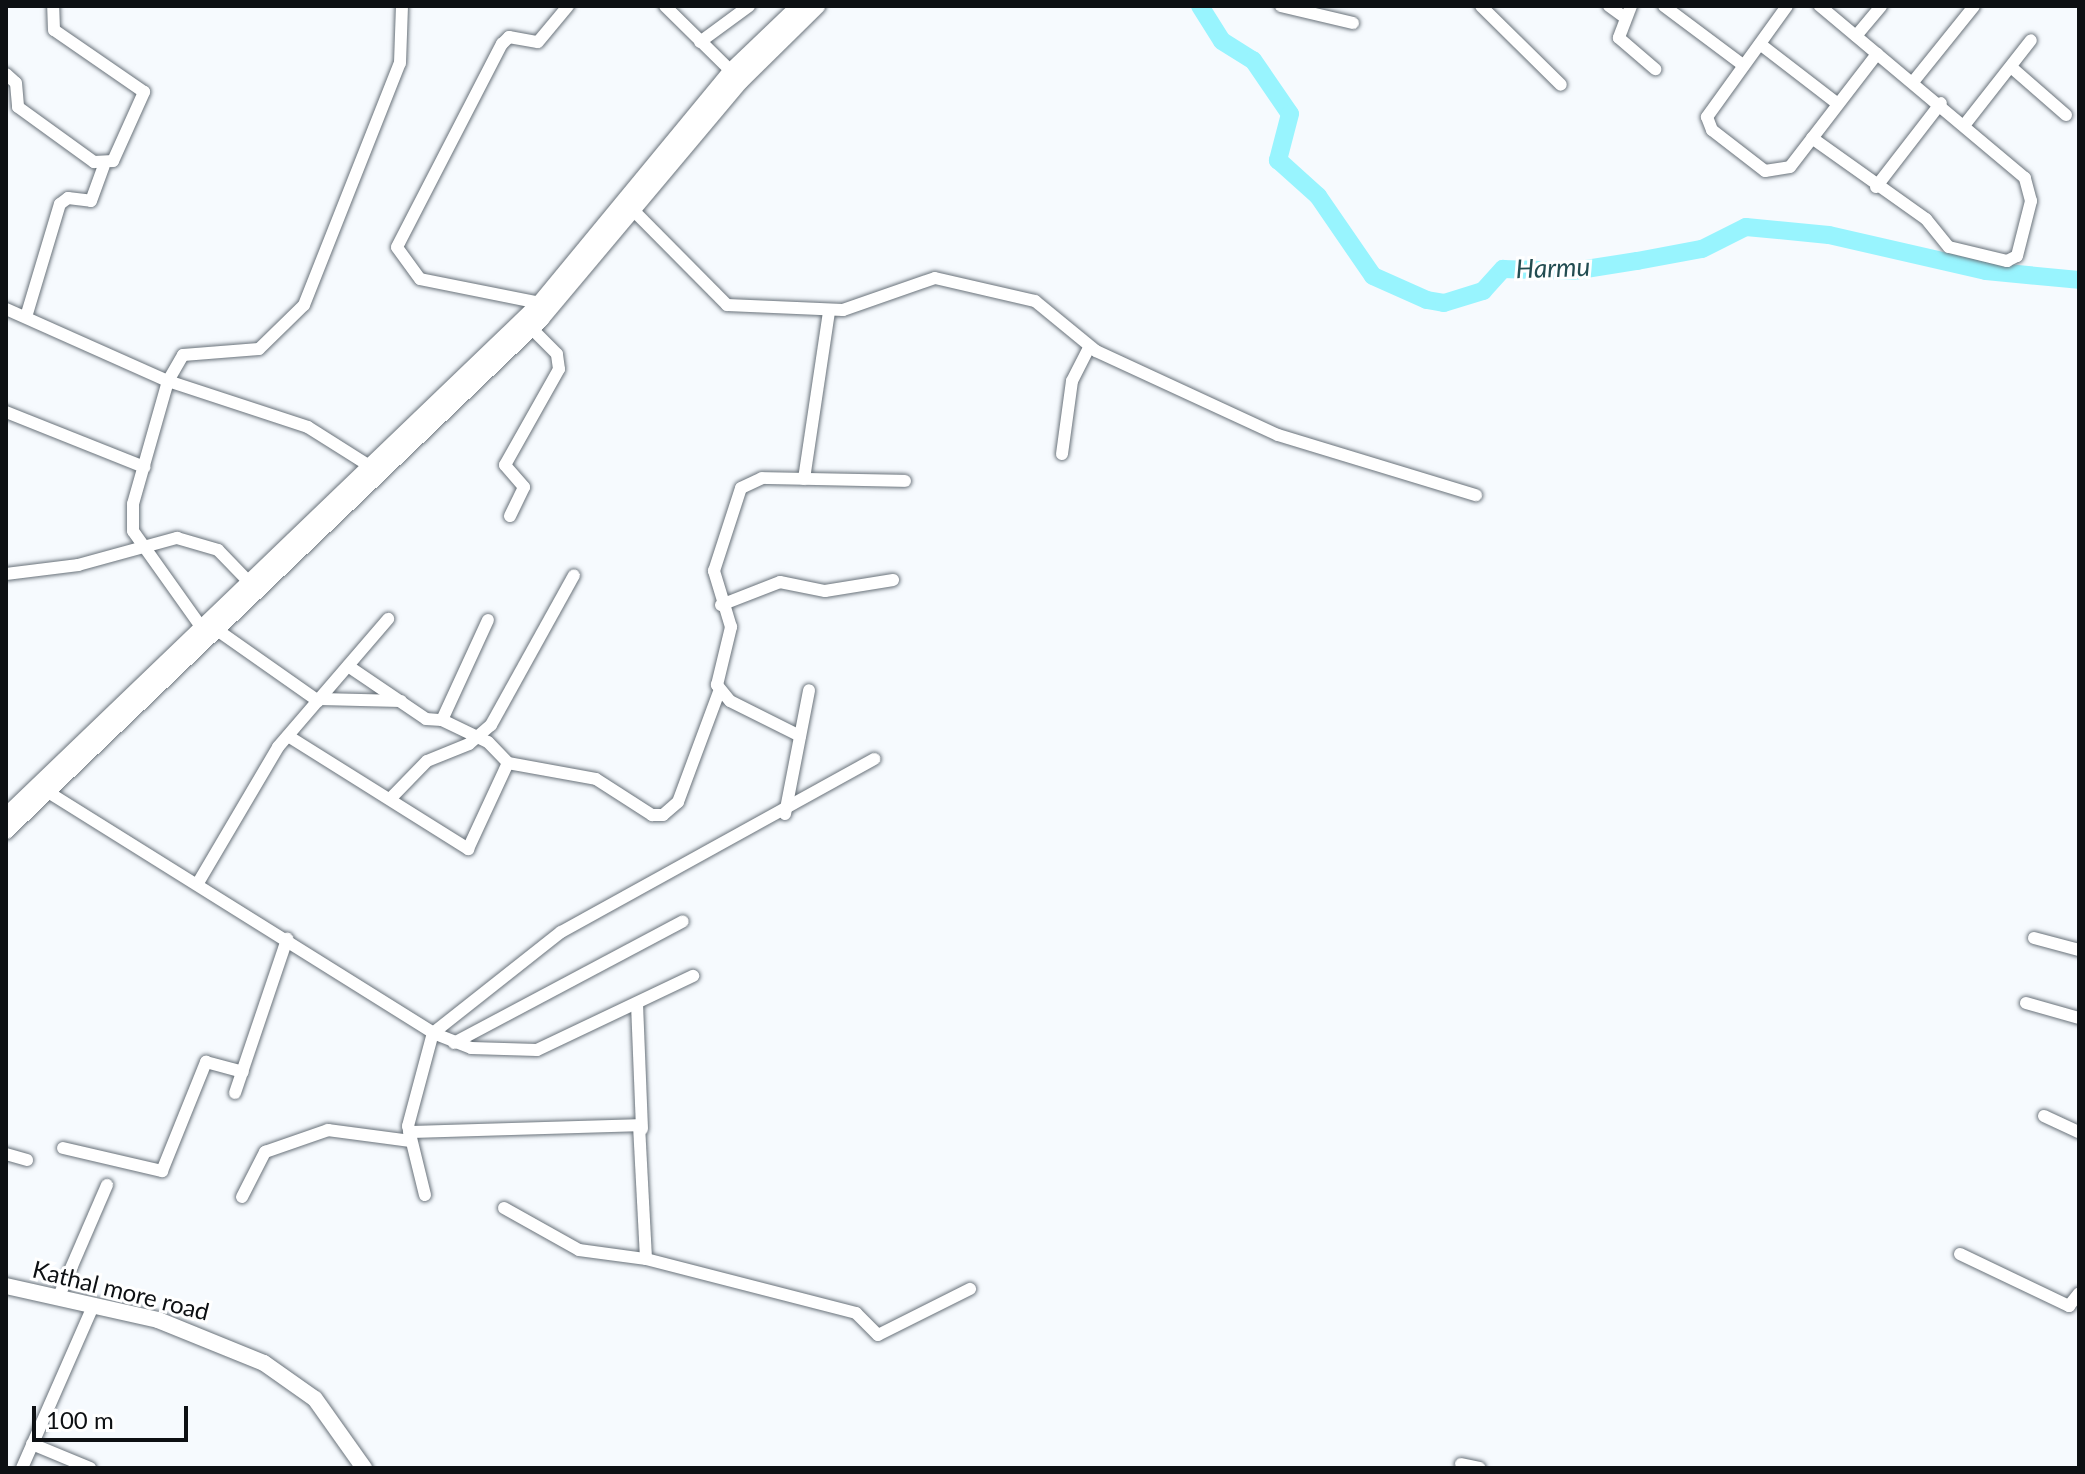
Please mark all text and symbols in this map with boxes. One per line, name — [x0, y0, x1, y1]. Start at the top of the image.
water label: Harmu — [1515, 251, 1591, 285]
street label: Kathal more road — [30, 1254, 212, 1326]
scale bar — [36, 1390, 192, 1440]
text: 100 m — [46, 1405, 114, 1434]

